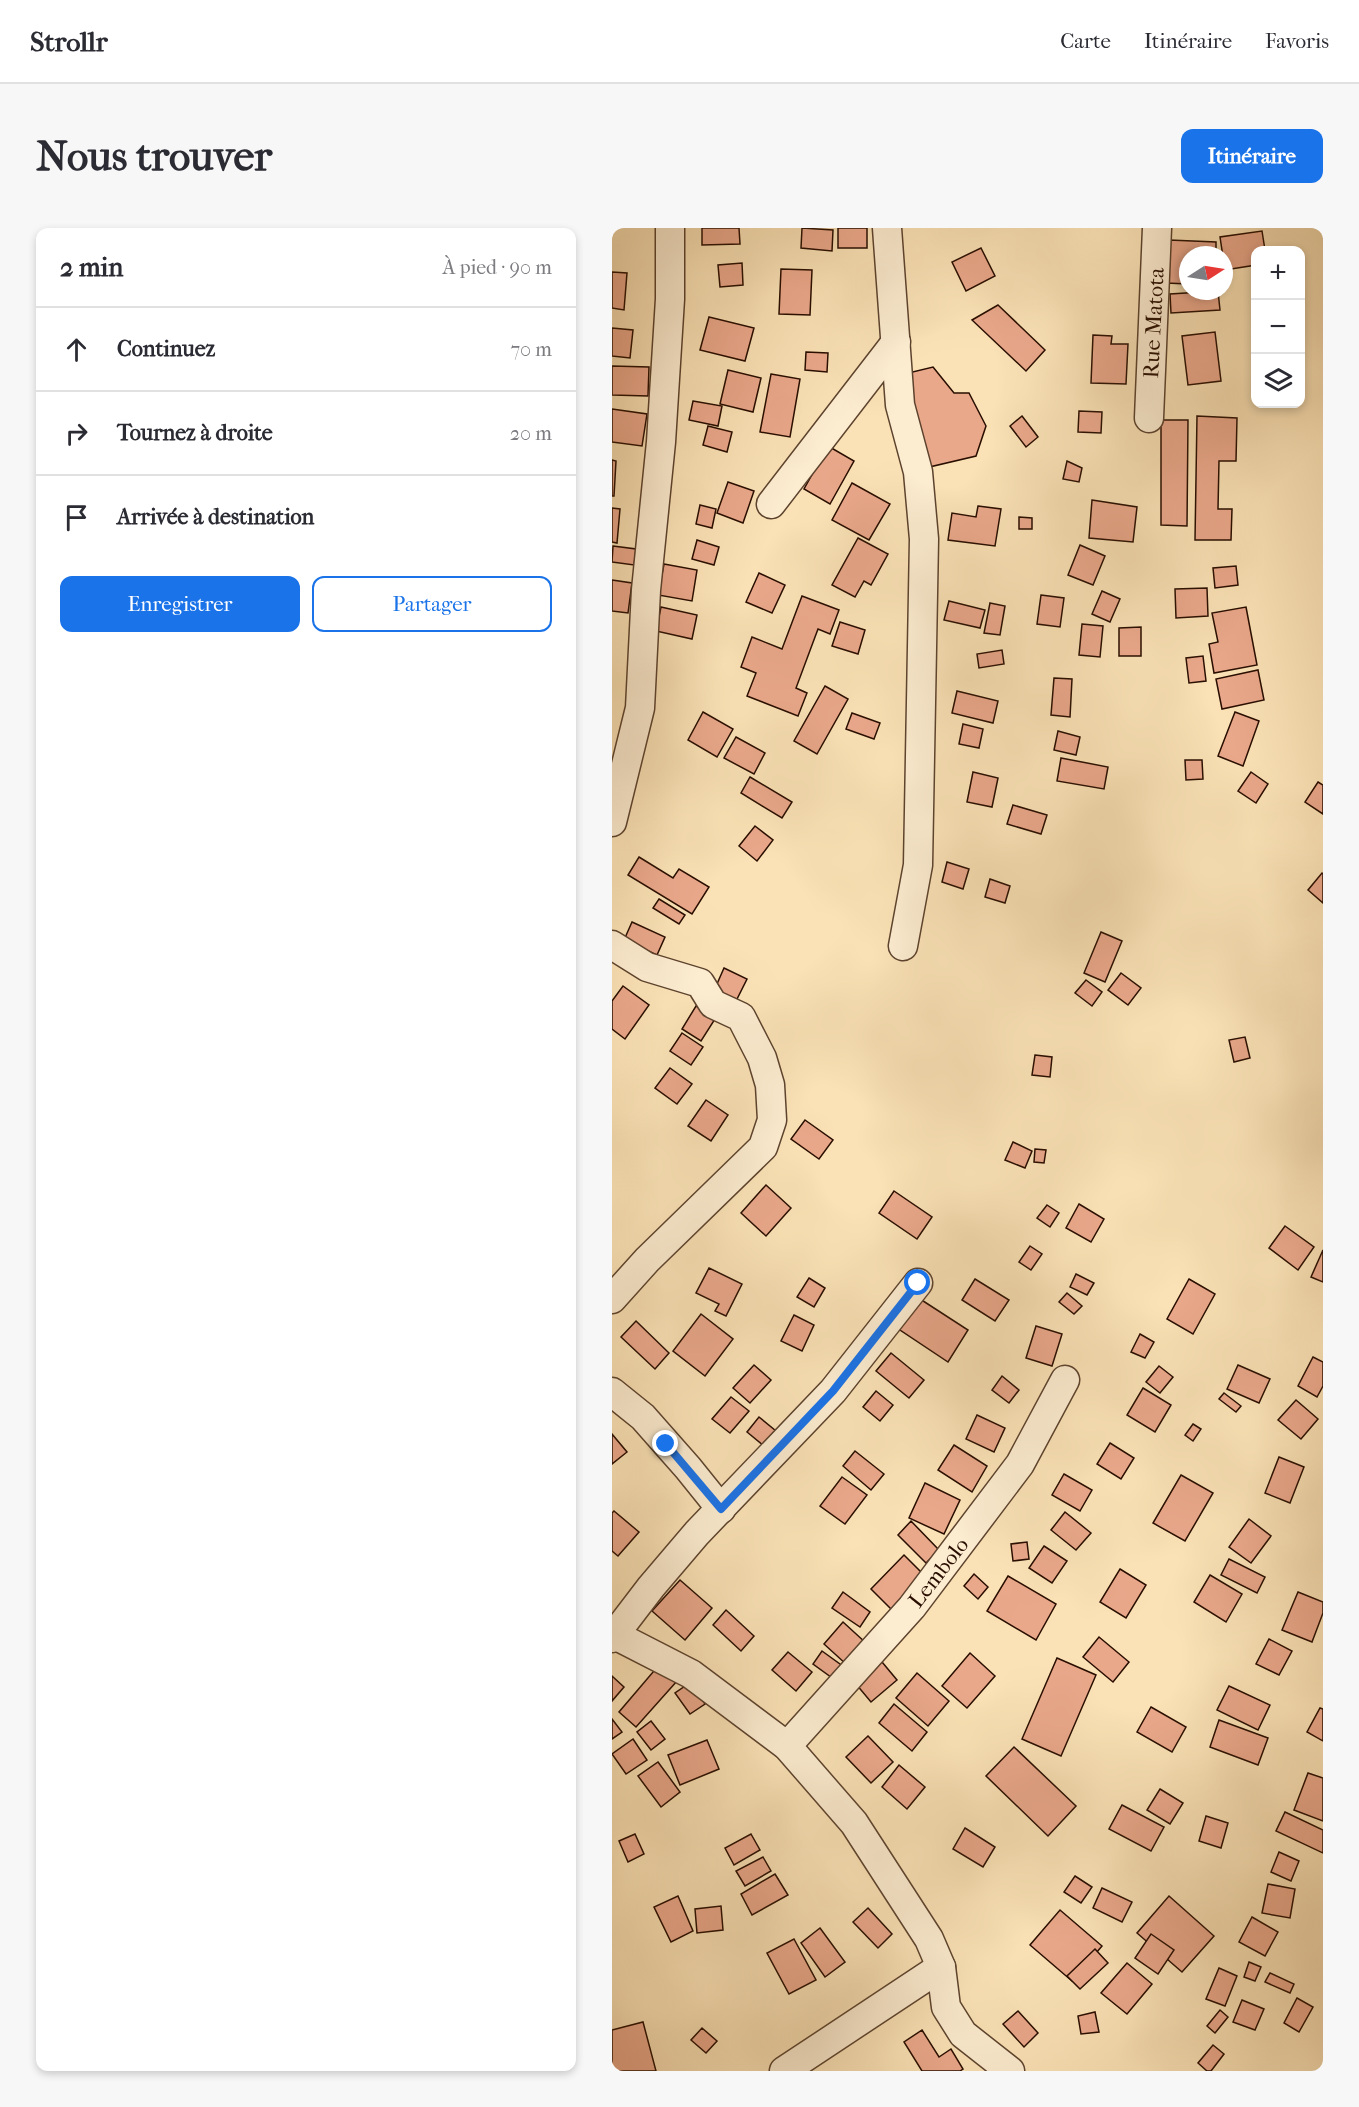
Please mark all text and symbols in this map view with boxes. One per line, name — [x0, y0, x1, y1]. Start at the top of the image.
text: Strollr — [30, 25, 108, 58]
text: Carte — [1060, 29, 1111, 53]
text: Itinéraire — [1144, 29, 1232, 53]
text: Favoris — [1265, 29, 1329, 53]
button: Itinéraire — [1181, 129, 1323, 183]
text: Nous trouver — [36, 132, 272, 181]
north arrow — [1179, 246, 1233, 300]
map controls — [1251, 246, 1305, 408]
button: + — [1251, 246, 1305, 300]
text: 2 min — [60, 252, 123, 283]
text: À pied · 90 m — [442, 256, 552, 279]
street label: Rue Matota — [1138, 266, 1170, 379]
button: − — [1251, 300, 1305, 354]
icon: ahead — [60, 333, 93, 366]
text: Continuez — [117, 336, 215, 362]
text: 70 m — [510, 338, 552, 361]
button: layers — [1251, 354, 1305, 408]
icon: right — [60, 417, 93, 450]
text: Tournez à droite — [117, 420, 273, 446]
text: 20 m — [510, 422, 552, 445]
icon: arrive — [60, 501, 93, 534]
text: Arrivée à destination — [117, 504, 314, 530]
button: Enregistrer — [60, 576, 300, 632]
button: Partager — [312, 576, 552, 632]
route start — [904, 1269, 930, 1295]
route end — [652, 1430, 678, 1456]
street label: Lembolo — [903, 1532, 974, 1613]

